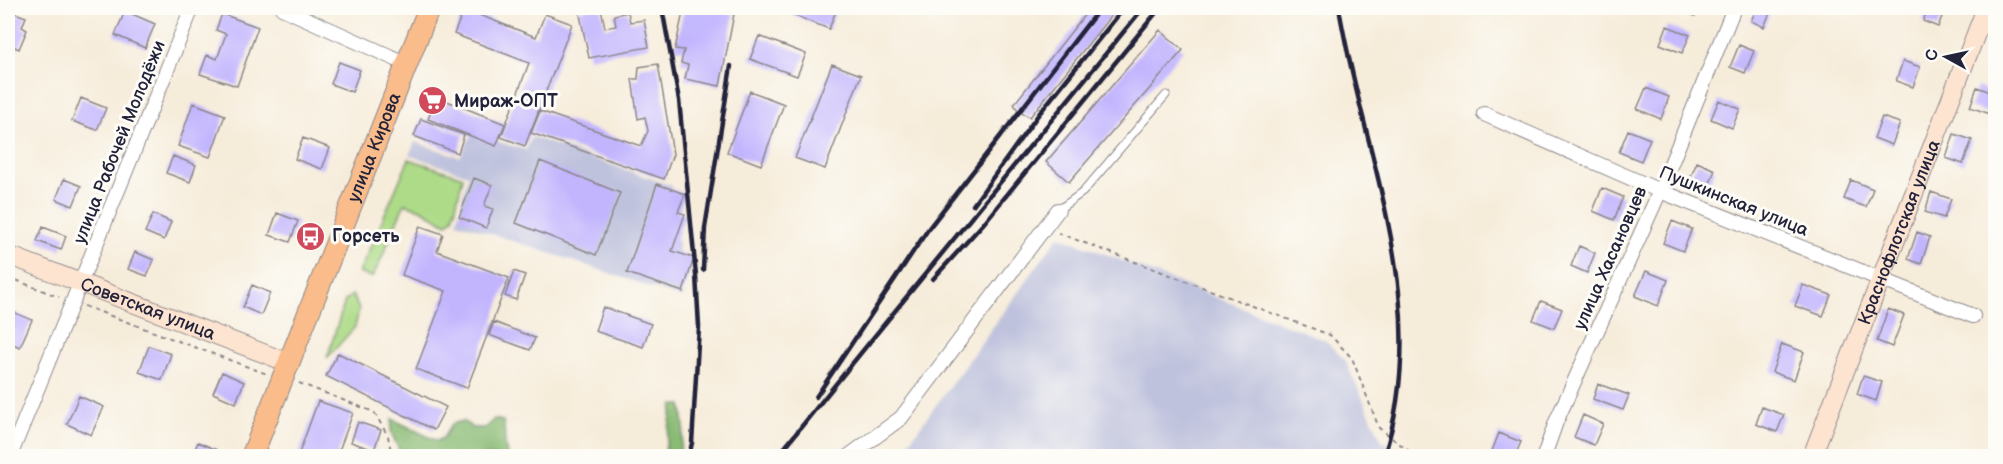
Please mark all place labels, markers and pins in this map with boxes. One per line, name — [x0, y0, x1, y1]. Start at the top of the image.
supermarket icon: Мираж-ОПТ — [417, 85, 449, 117]
place label: Мираж-ОПТ — [454, 91, 558, 112]
bus stop icon: Горсеть — [295, 220, 327, 252]
place label: Горсеть — [332, 226, 400, 247]

